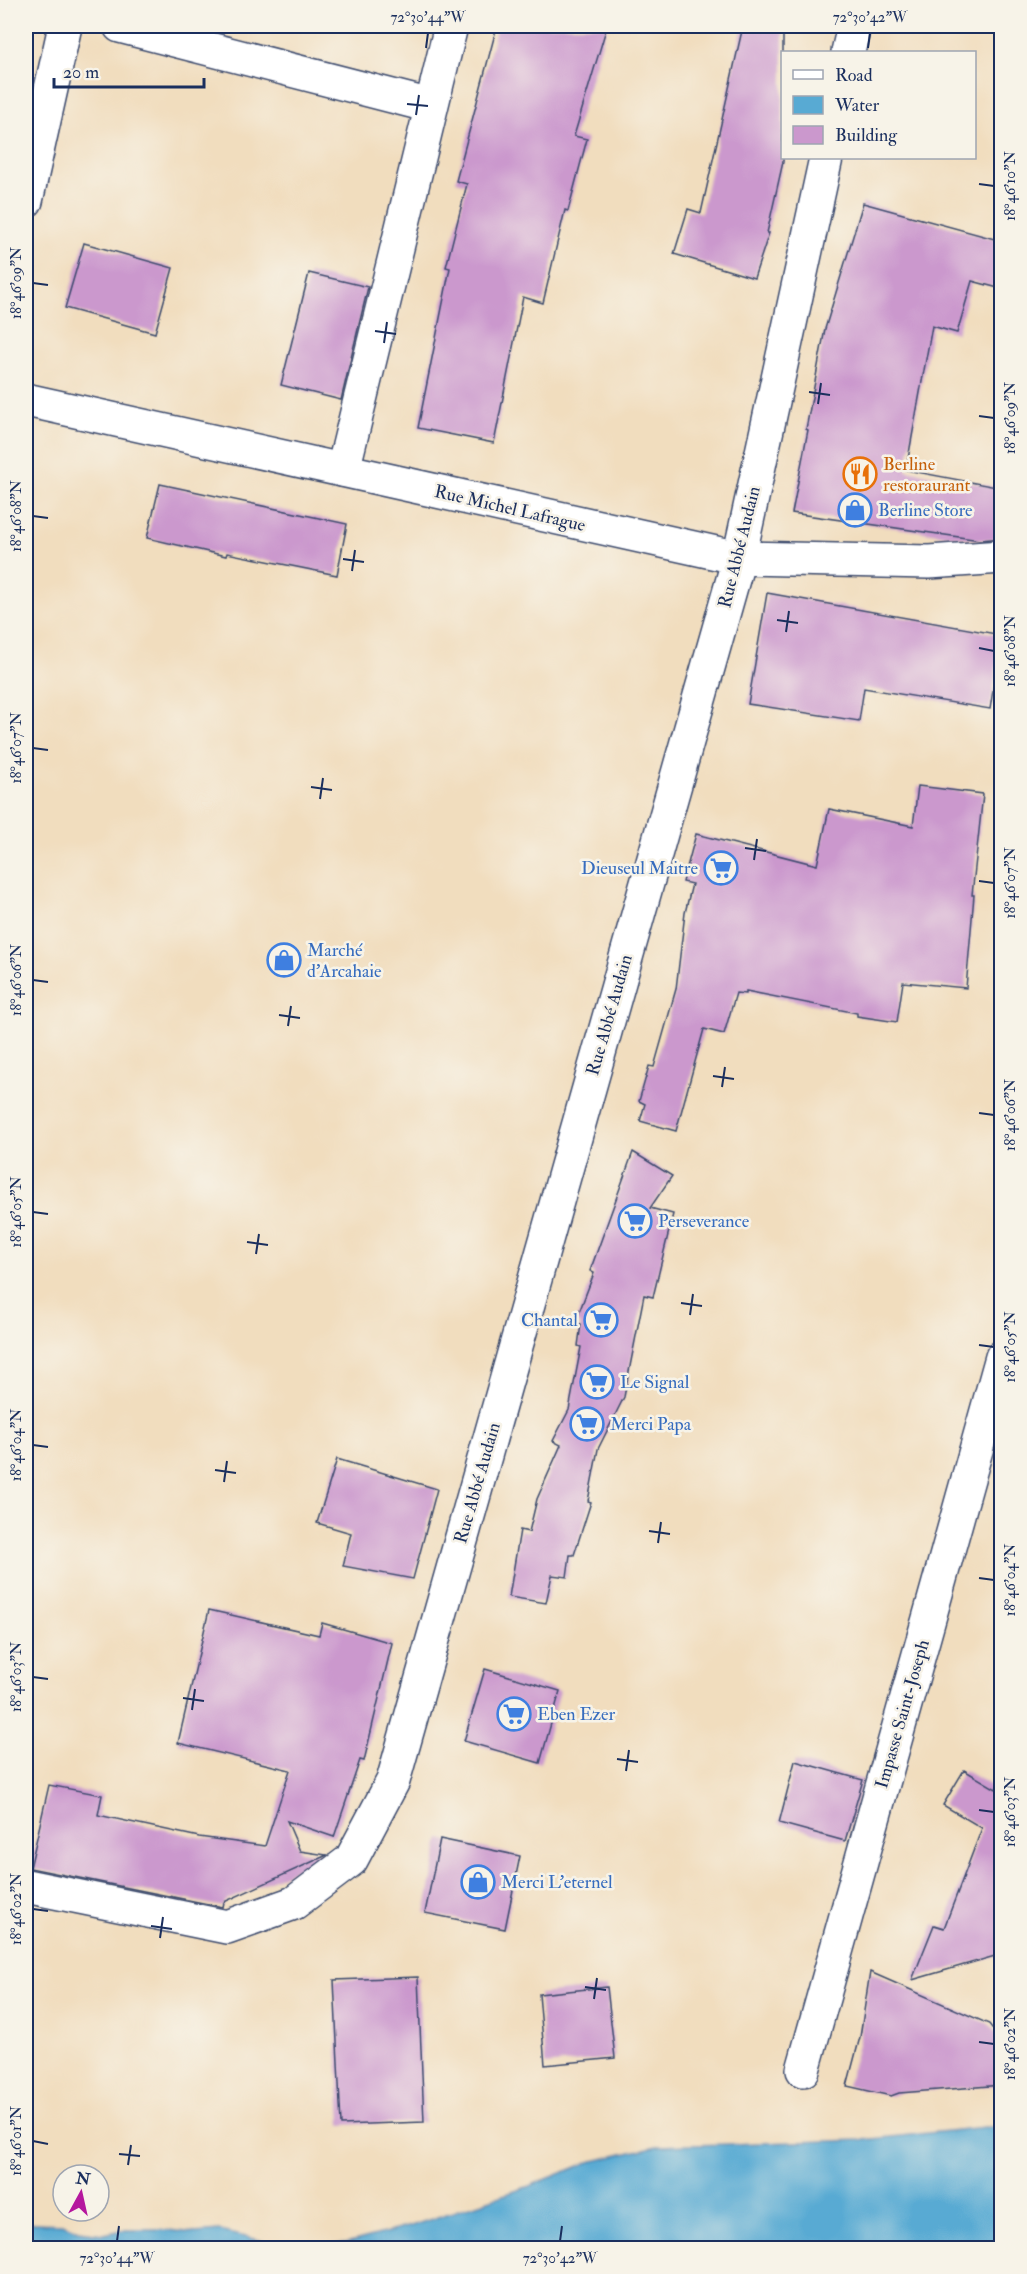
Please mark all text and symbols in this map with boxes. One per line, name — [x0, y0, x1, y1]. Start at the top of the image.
text: 72°30'44"W — [390, 8, 466, 27]
text: 72°30'42"W — [833, 8, 908, 27]
scale bar — [54, 51, 204, 89]
legend — [781, 51, 976, 159]
text: 20 m — [63, 61, 99, 84]
text: Road — [835, 64, 873, 87]
text: Water — [834, 94, 879, 117]
text: Building — [835, 124, 898, 147]
text: 18°46'10"N — [1001, 150, 1020, 221]
text: 18°46'09"N — [7, 246, 26, 319]
text: 18°46'09"N — [1001, 381, 1020, 454]
place label: Berline restoraurant — [883, 453, 970, 497]
restaurant icon: Berline restoraurant — [842, 456, 878, 492]
text: 18°46'08"N — [7, 479, 26, 552]
street label: Rue Michel Lafrague — [432, 480, 588, 537]
street label: Rue Abbé Audain — [713, 484, 766, 610]
shop icon: Berline Store — [837, 492, 873, 528]
place label: Berline Store — [878, 499, 973, 522]
text: 18°46'08"N — [1001, 614, 1020, 687]
text: 18°46'07"N — [7, 712, 26, 784]
text: 18°46'07"N — [1001, 847, 1020, 919]
supermarket icon: Dieuseul Maitre — [703, 850, 739, 886]
place label: Dieuseul Maitre — [581, 857, 698, 880]
place label: Marché d'Arcahaie — [307, 939, 382, 983]
shop icon: Marché d'Arcahaie — [266, 942, 302, 978]
text: 18°46'06"N — [7, 943, 26, 1016]
street label: Rue Abbé Audain — [581, 952, 638, 1078]
text: 18°46'06"N — [1001, 1078, 1020, 1151]
text: 18°46'05"N — [7, 1176, 26, 1248]
supermarket icon: Perseverance — [617, 1203, 653, 1239]
place label: Perseverance — [658, 1210, 750, 1233]
supermarket icon: Chantal — [583, 1302, 619, 1338]
place label: Chantal — [521, 1309, 578, 1332]
text: 18°46'05"N — [1001, 1311, 1020, 1383]
supermarket icon: Le Signal — [579, 1364, 615, 1400]
place label: Le Signal — [620, 1371, 690, 1394]
supermarket icon: Merci Papa — [569, 1406, 605, 1442]
text: 18°46'04"N — [7, 1408, 26, 1481]
place label: Merci Papa — [610, 1413, 692, 1436]
street label: Rue Abbé Audain — [449, 1420, 506, 1546]
text: 18°46'04"N — [1001, 1543, 1020, 1616]
street label: Impasse Saint-Joseph — [870, 1636, 935, 1791]
text: 18°46'03"N — [7, 1641, 26, 1712]
supermarket icon: Eben Ezer — [496, 1696, 532, 1732]
place label: Eben Ezer — [537, 1703, 616, 1726]
text: 18°46'03"N — [1001, 1776, 1020, 1847]
shop icon: Merci L'eternel — [460, 1864, 496, 1900]
place label: Merci L'eternel — [501, 1871, 613, 1894]
text: 18°46'02"N — [7, 1872, 26, 1945]
text: 18°46'02"N — [1001, 2007, 1020, 2080]
text: 18°46'01"N — [7, 2105, 26, 2176]
north arrow — [51, 2163, 111, 2223]
text: N — [73, 2168, 92, 2190]
text: 72°30'44"W — [79, 2249, 155, 2268]
text: 72°30'42"W — [523, 2249, 598, 2268]

